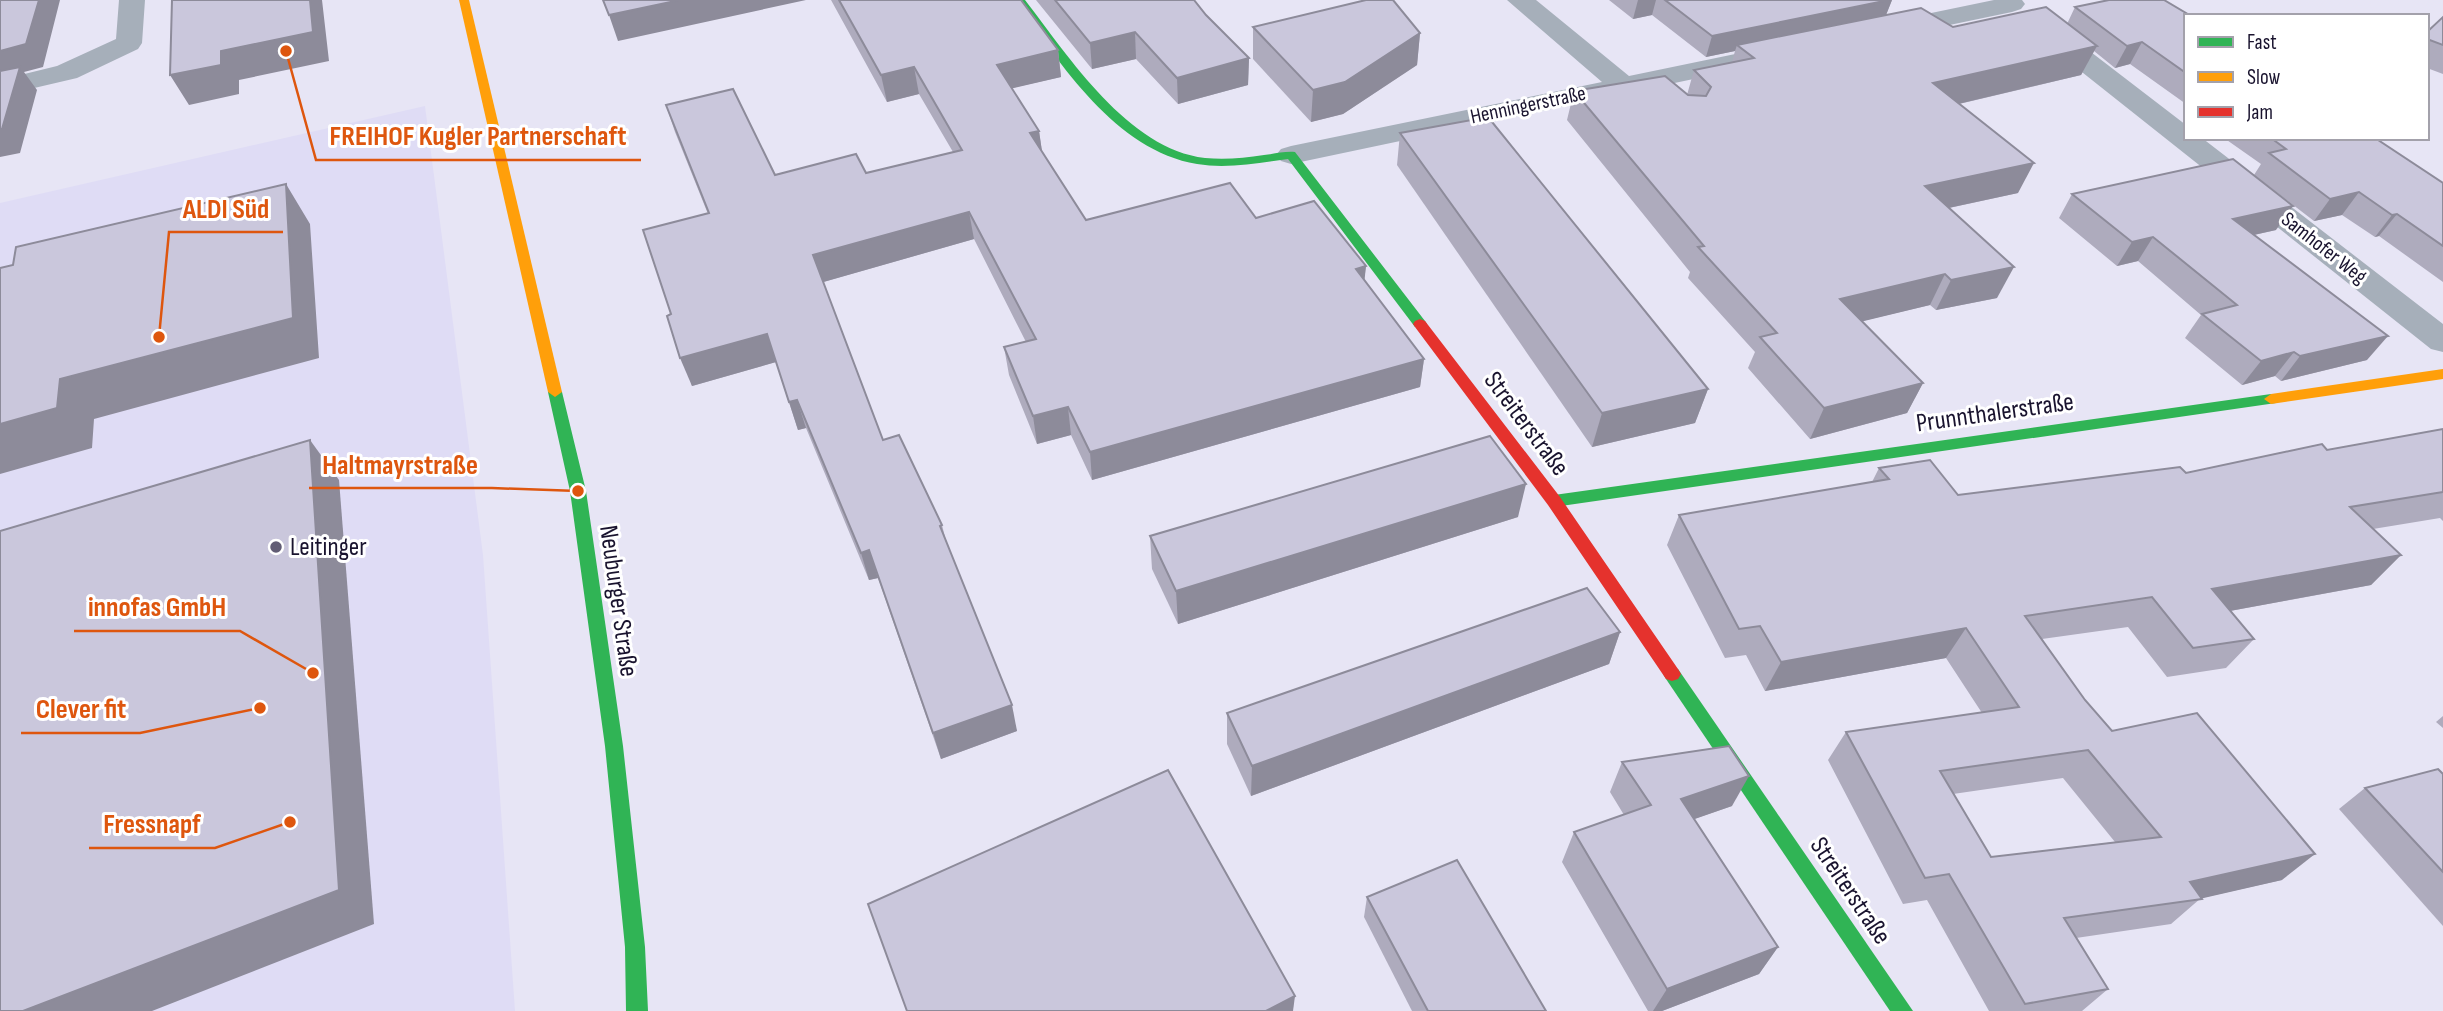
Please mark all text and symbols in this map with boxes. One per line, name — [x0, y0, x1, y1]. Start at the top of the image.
legend — [2184, 14, 2429, 140]
text: Fast — [2247, 30, 2277, 55]
text: Slow — [2247, 65, 2281, 90]
street label: Henningerstraße — [1468, 81, 1588, 129]
text: Jam — [2246, 100, 2273, 125]
callout: FREIHOF Kugler Partnerschaft — [316, 111, 641, 160]
text: FREIHOF Kugler Partnerschaft — [329, 120, 627, 153]
callout: ALDI Süd — [169, 183, 283, 232]
text: ALDI Süd — [182, 193, 269, 226]
street label: Samhofer Weg — [2276, 207, 2372, 289]
street label: Streiterstraße — [1477, 366, 1575, 482]
street label: Prunnthalerstraße — [1914, 387, 2076, 439]
callout: Haltmayrstraße — [309, 439, 492, 488]
text: Haltmayrstraße — [322, 449, 478, 482]
street label: Neuburger Straße — [592, 523, 644, 679]
place label: Leitinger — [290, 532, 367, 563]
marker: Leitinger — [268, 539, 284, 555]
callout: innofas GmbH — [74, 582, 240, 631]
text: innofas GmbH — [88, 591, 226, 624]
callout: Clever fit — [21, 684, 140, 733]
text: Clever fit — [36, 693, 126, 726]
callout: Fressnapf — [89, 799, 215, 848]
text: Fressnapf — [103, 808, 201, 841]
street label: Streiterstraße — [1803, 832, 1897, 950]

